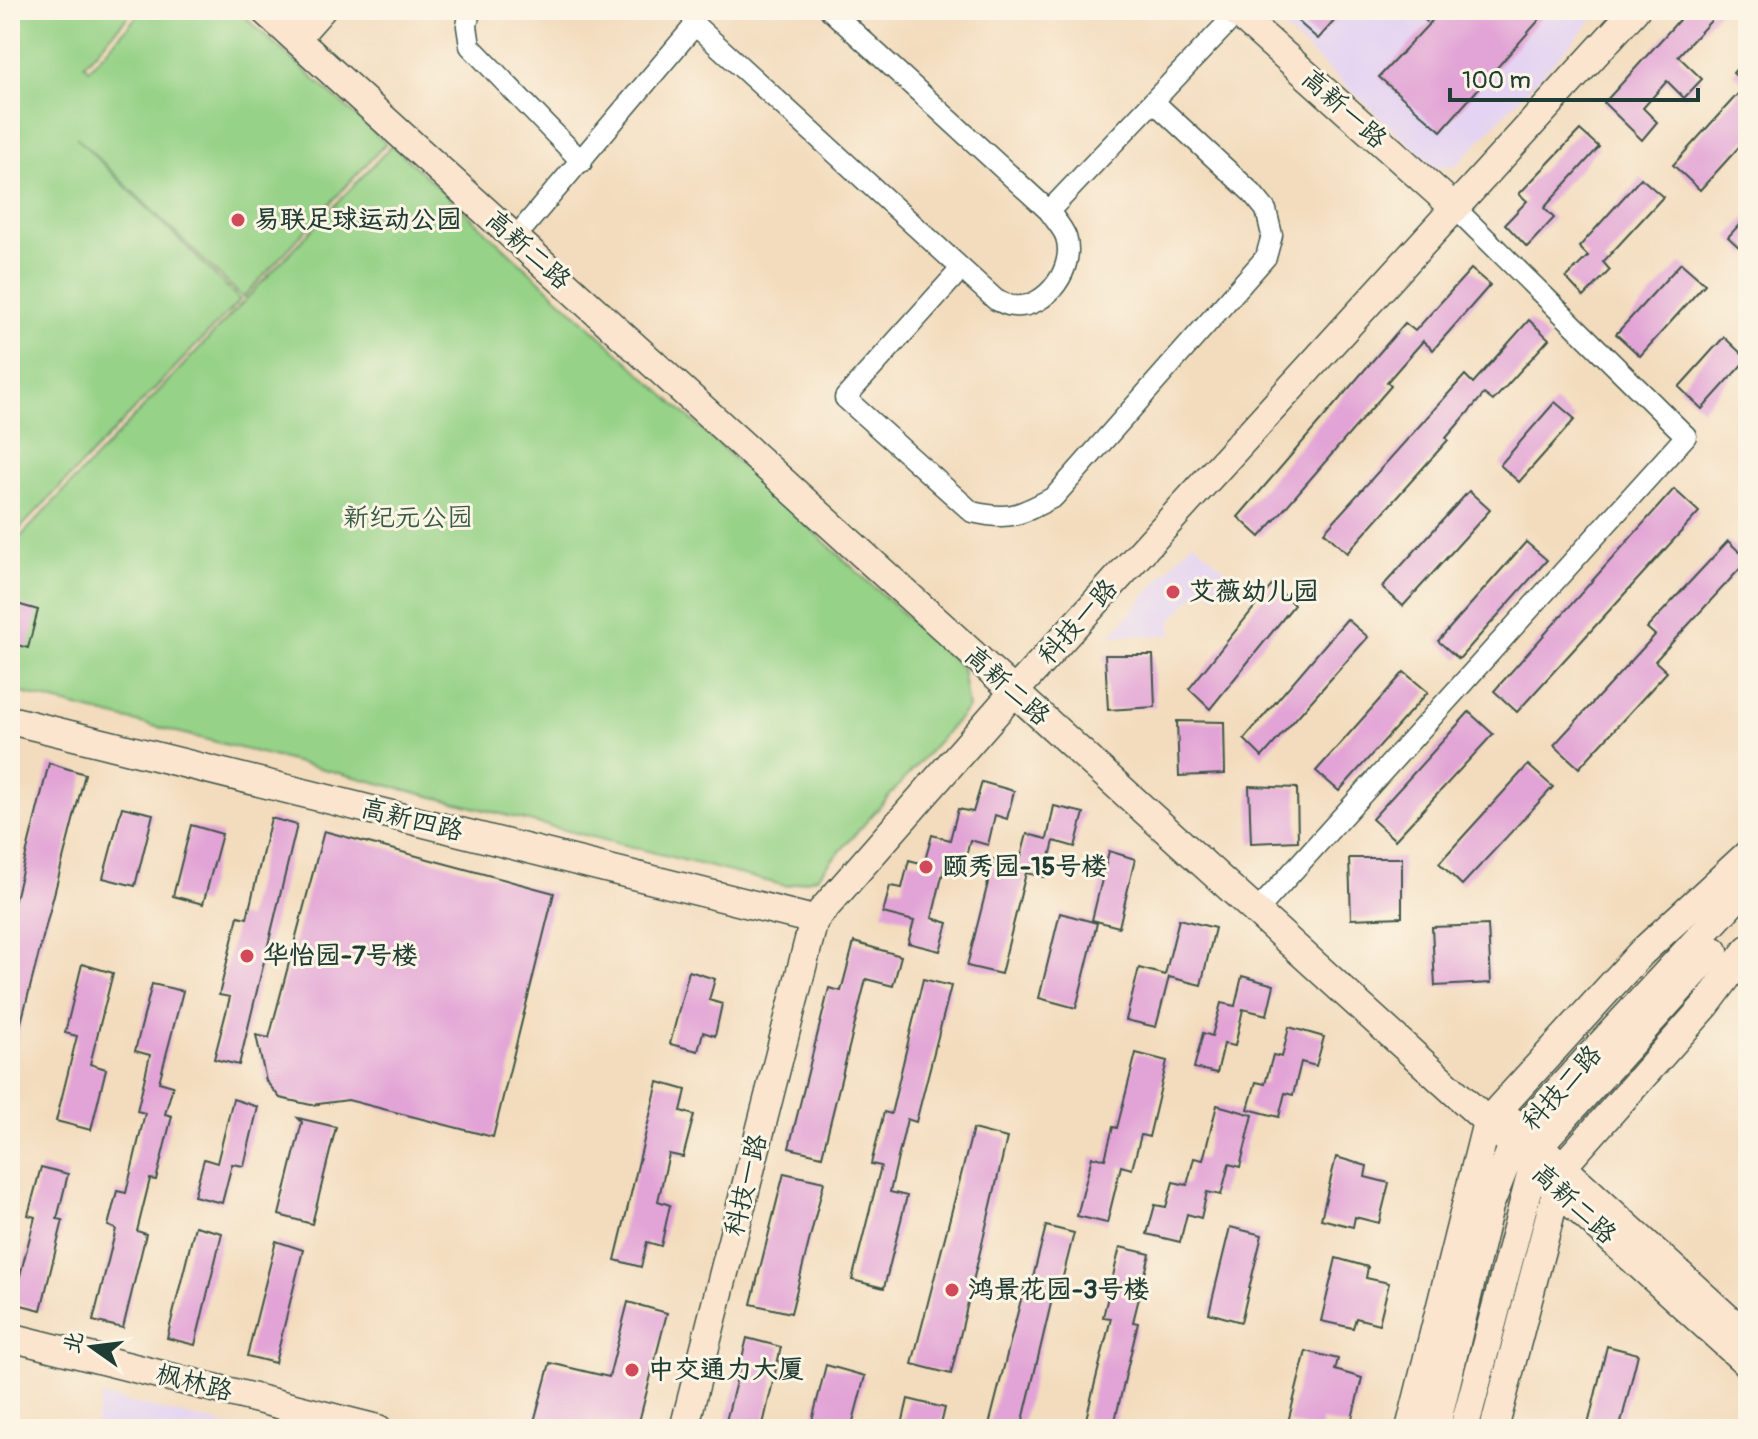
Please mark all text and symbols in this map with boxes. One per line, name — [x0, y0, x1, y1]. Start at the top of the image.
scale bar — [1450, 52, 1698, 102]
street label: 高新一路 — [1295, 62, 1393, 156]
text: 100 m — [1462, 66, 1531, 95]
street label: 高新二路 — [479, 203, 577, 297]
place label: 易联足球运动公园 — [254, 204, 462, 236]
marker: 易联足球运动公园 — [229, 211, 247, 229]
park label: 新纪元公园 — [343, 502, 473, 534]
street label: 科技一路 — [1031, 573, 1125, 671]
place label: 艾薇幼儿园 — [1189, 576, 1319, 608]
marker: 艾薇幼儿园 — [1164, 583, 1182, 601]
street label: 高新二路 — [958, 639, 1056, 733]
street label: 高新四路 — [358, 792, 466, 848]
place label: 颐秀园-15号楼 — [942, 851, 1107, 883]
marker: 颐秀园-15号楼 — [917, 858, 935, 876]
place label: 华怡园-7号楼 — [263, 940, 418, 972]
marker: 华怡园-7号楼 — [238, 947, 256, 965]
street label: 科技二路 — [1515, 1039, 1609, 1137]
street label: 科技一路 — [718, 1131, 774, 1239]
street label: 高新二路 — [1525, 1157, 1623, 1251]
place label: 鸿景花园-3号楼 — [968, 1274, 1150, 1306]
marker: 鸿景花园-3号楼 — [943, 1281, 961, 1299]
north arrow — [52, 1307, 132, 1387]
text: 北 — [57, 1328, 90, 1356]
place label: 中交通力大厦 — [648, 1354, 804, 1386]
street label: 枫林路 — [152, 1358, 236, 1408]
marker: 中交通力大厦 — [623, 1361, 641, 1379]

